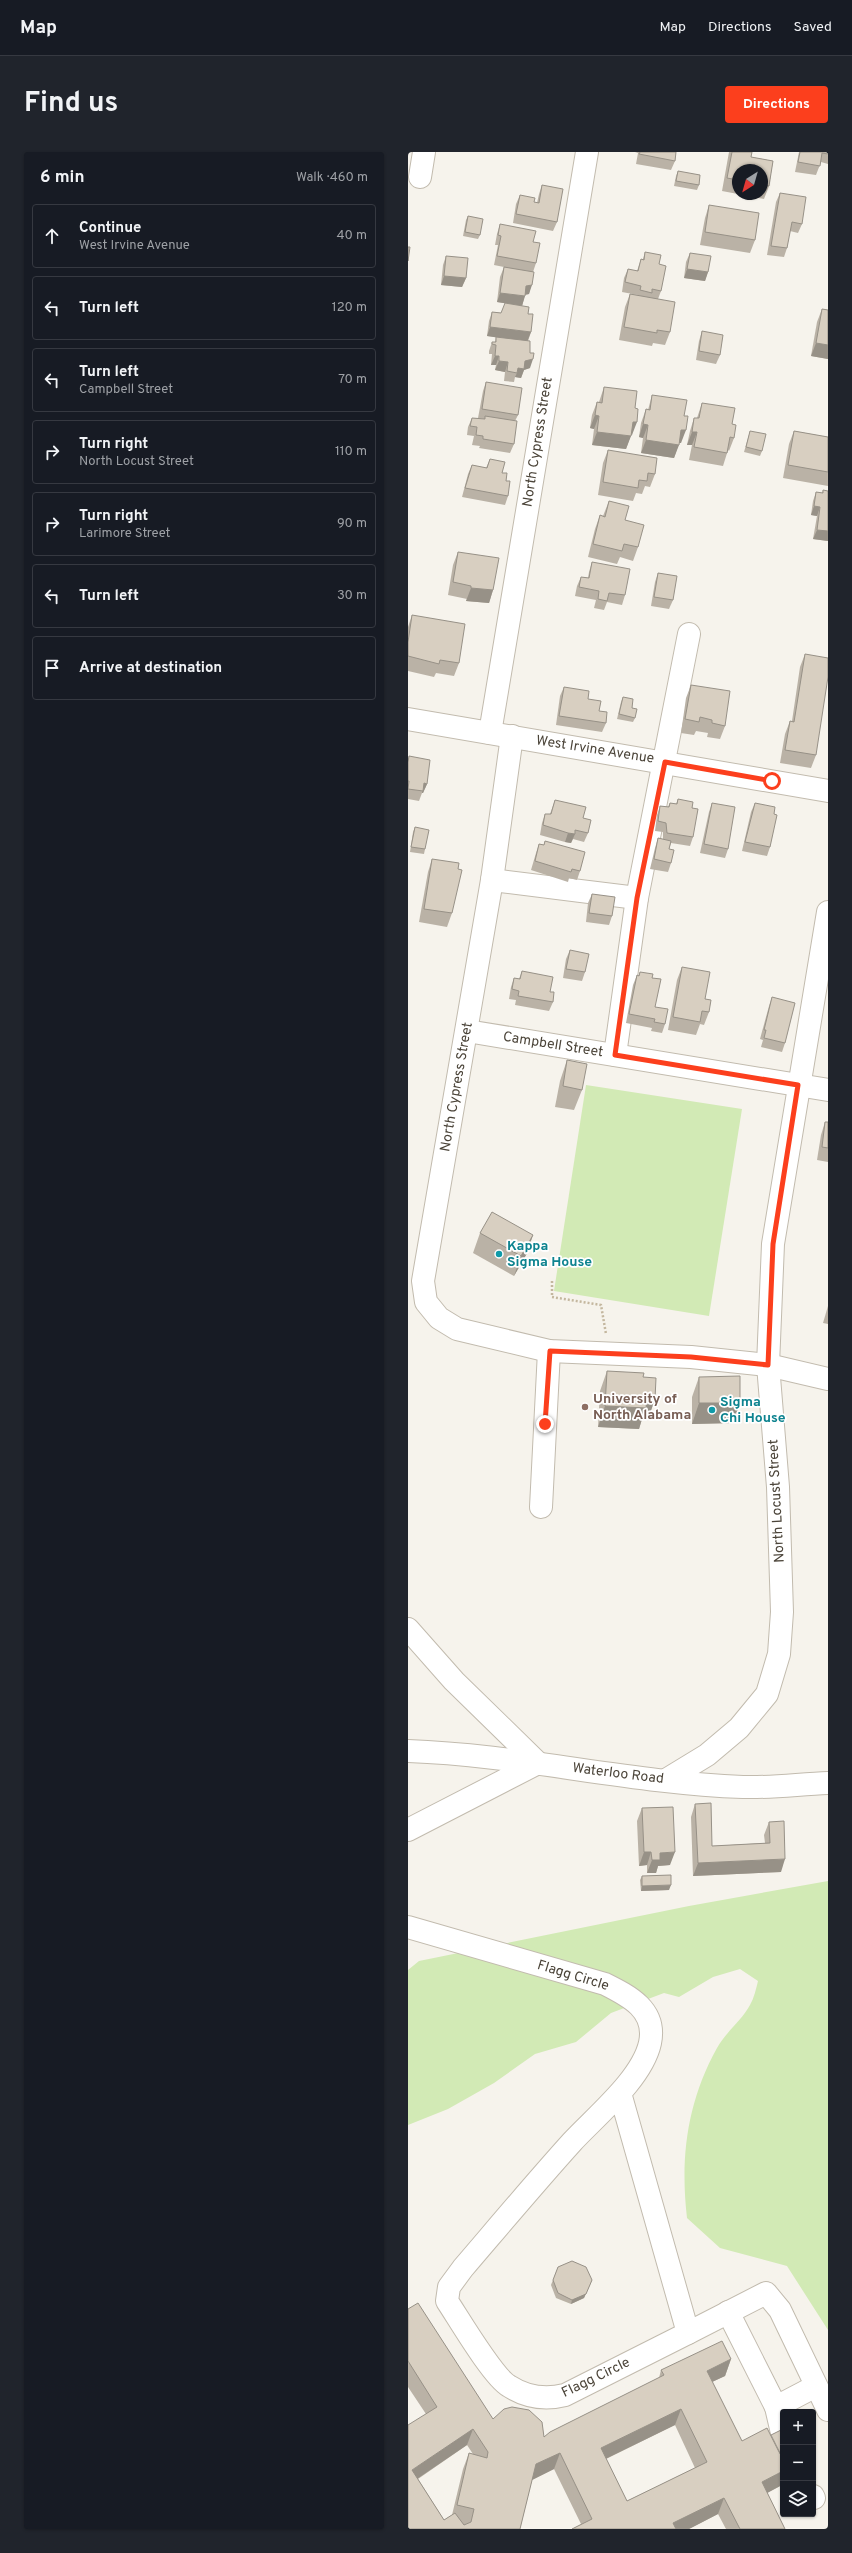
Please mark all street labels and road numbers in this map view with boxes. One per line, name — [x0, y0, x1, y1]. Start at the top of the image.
street label: North Cypress Street — [519, 376, 557, 508]
street label: West Irvine Avenue — [535, 732, 655, 768]
street label: North Cypress Street — [437, 1021, 477, 1153]
street label: Campbell Street — [502, 1029, 604, 1061]
street label: North Locust Street — [765, 1439, 789, 1563]
street label: Waterloo Road — [571, 1760, 665, 1788]
street label: Flagg Circle — [535, 1957, 611, 1995]
street label: Flagg Circle — [559, 2354, 633, 2402]

